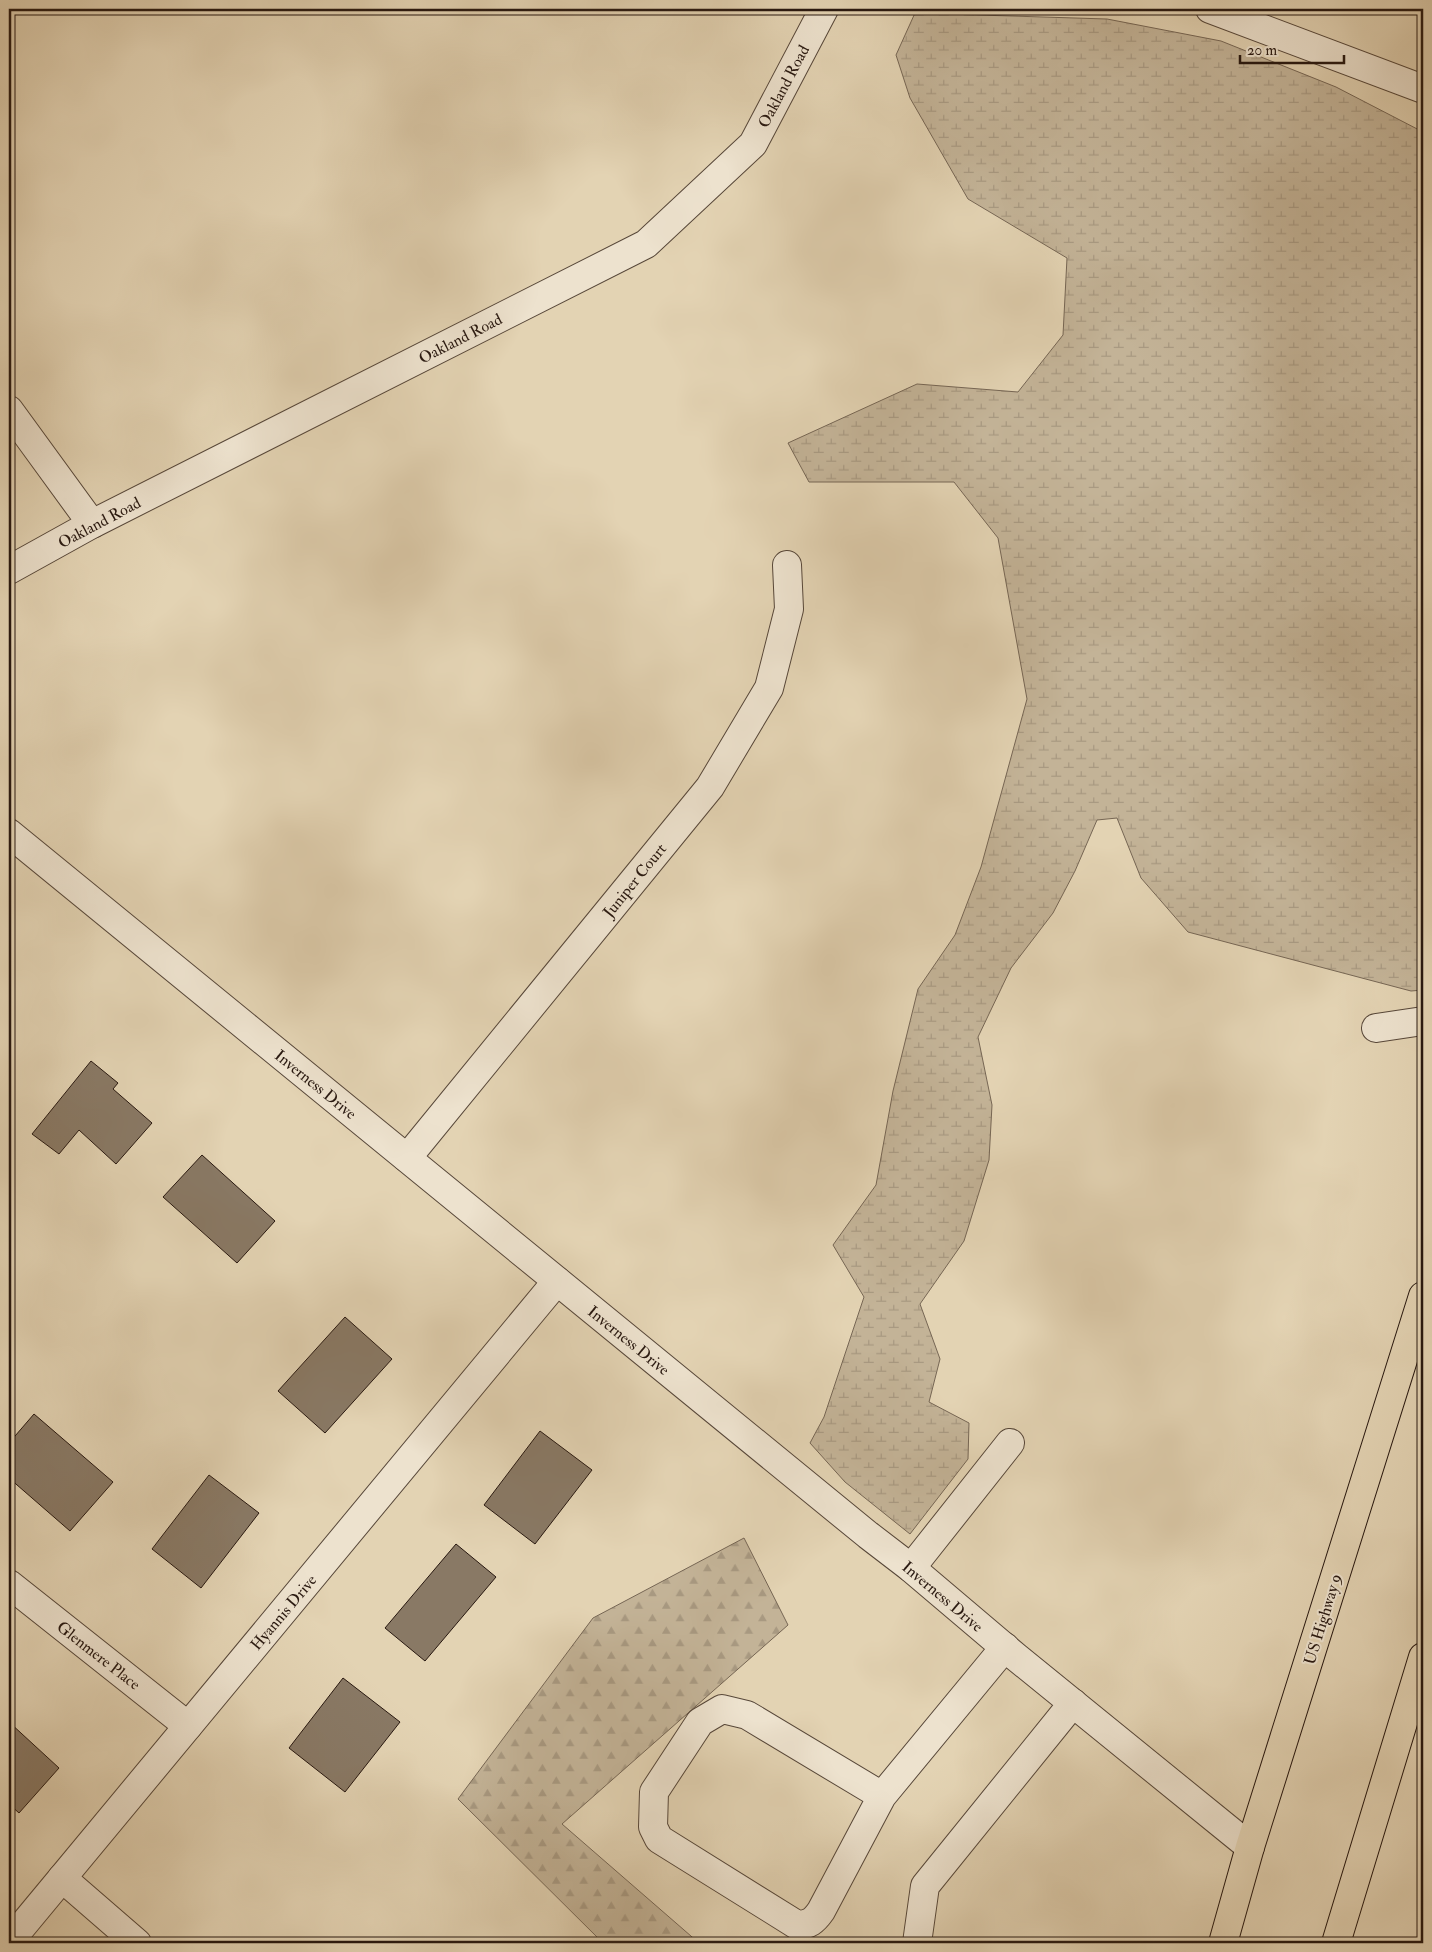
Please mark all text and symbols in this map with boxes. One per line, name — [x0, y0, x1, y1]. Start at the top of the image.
scale bar — [1240, 32, 1343, 64]
text: 20 m — [1247, 41, 1277, 60]
street label: Oakland Road — [754, 42, 814, 131]
street label: Oakland Road — [415, 309, 506, 368]
street label: Oakland Road — [55, 493, 144, 553]
street label: Juniper Court — [598, 839, 672, 923]
street label: Inverness Drive — [270, 1046, 361, 1124]
street label: Inverness Drive — [583, 1302, 674, 1380]
street label: Inverness Drive — [898, 1557, 987, 1637]
street label: Hyannis Drive — [246, 1570, 321, 1655]
street label: US Highway 9 — [1300, 1571, 1346, 1667]
street label: Glenmere Place — [53, 1617, 144, 1695]

